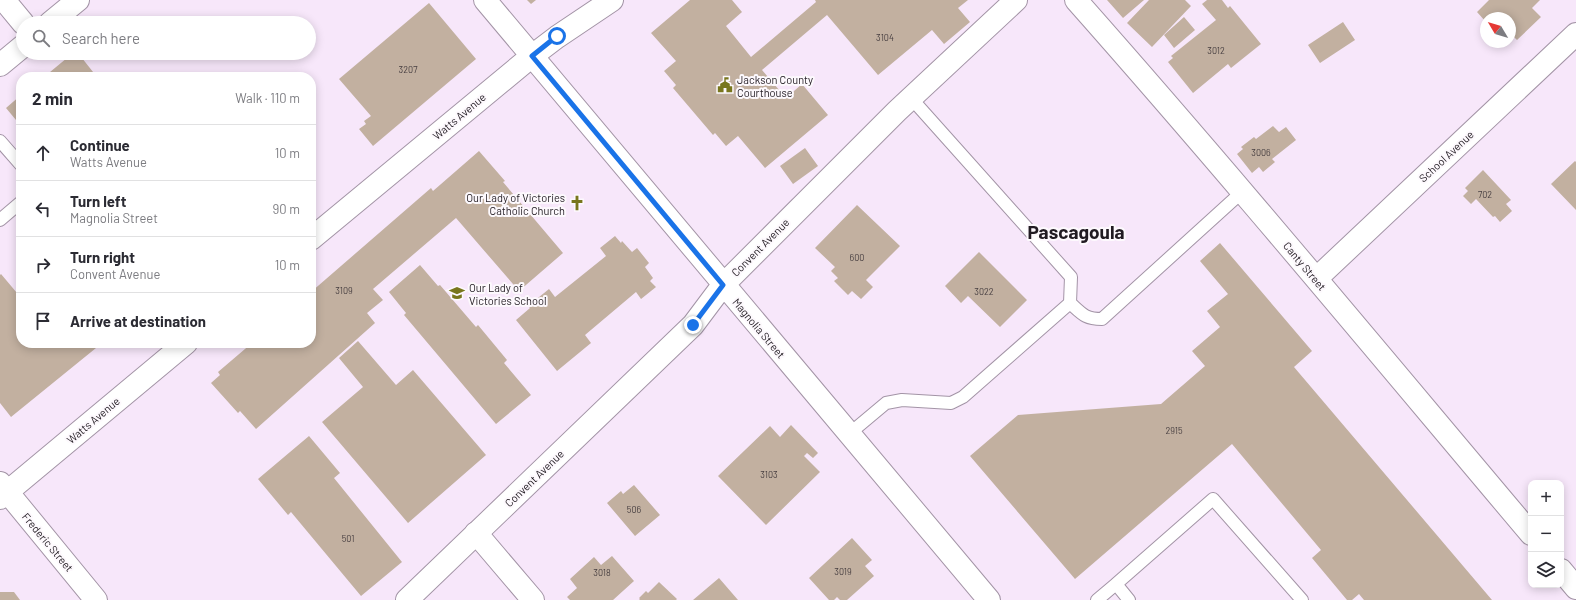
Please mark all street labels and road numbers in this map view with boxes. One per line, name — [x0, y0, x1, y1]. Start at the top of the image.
street label: Watts Avenue — [430, 90, 488, 142]
street label: School Avenue — [1416, 127, 1476, 185]
street label: Convent Avenue — [728, 215, 792, 279]
street label: Canty Street — [1281, 239, 1329, 293]
street label: Magnolia Street — [730, 295, 788, 361]
street label: Watts Avenue — [64, 394, 122, 446]
street label: Convent Avenue — [502, 447, 566, 509]
street label: Frederic Street — [20, 510, 76, 574]

